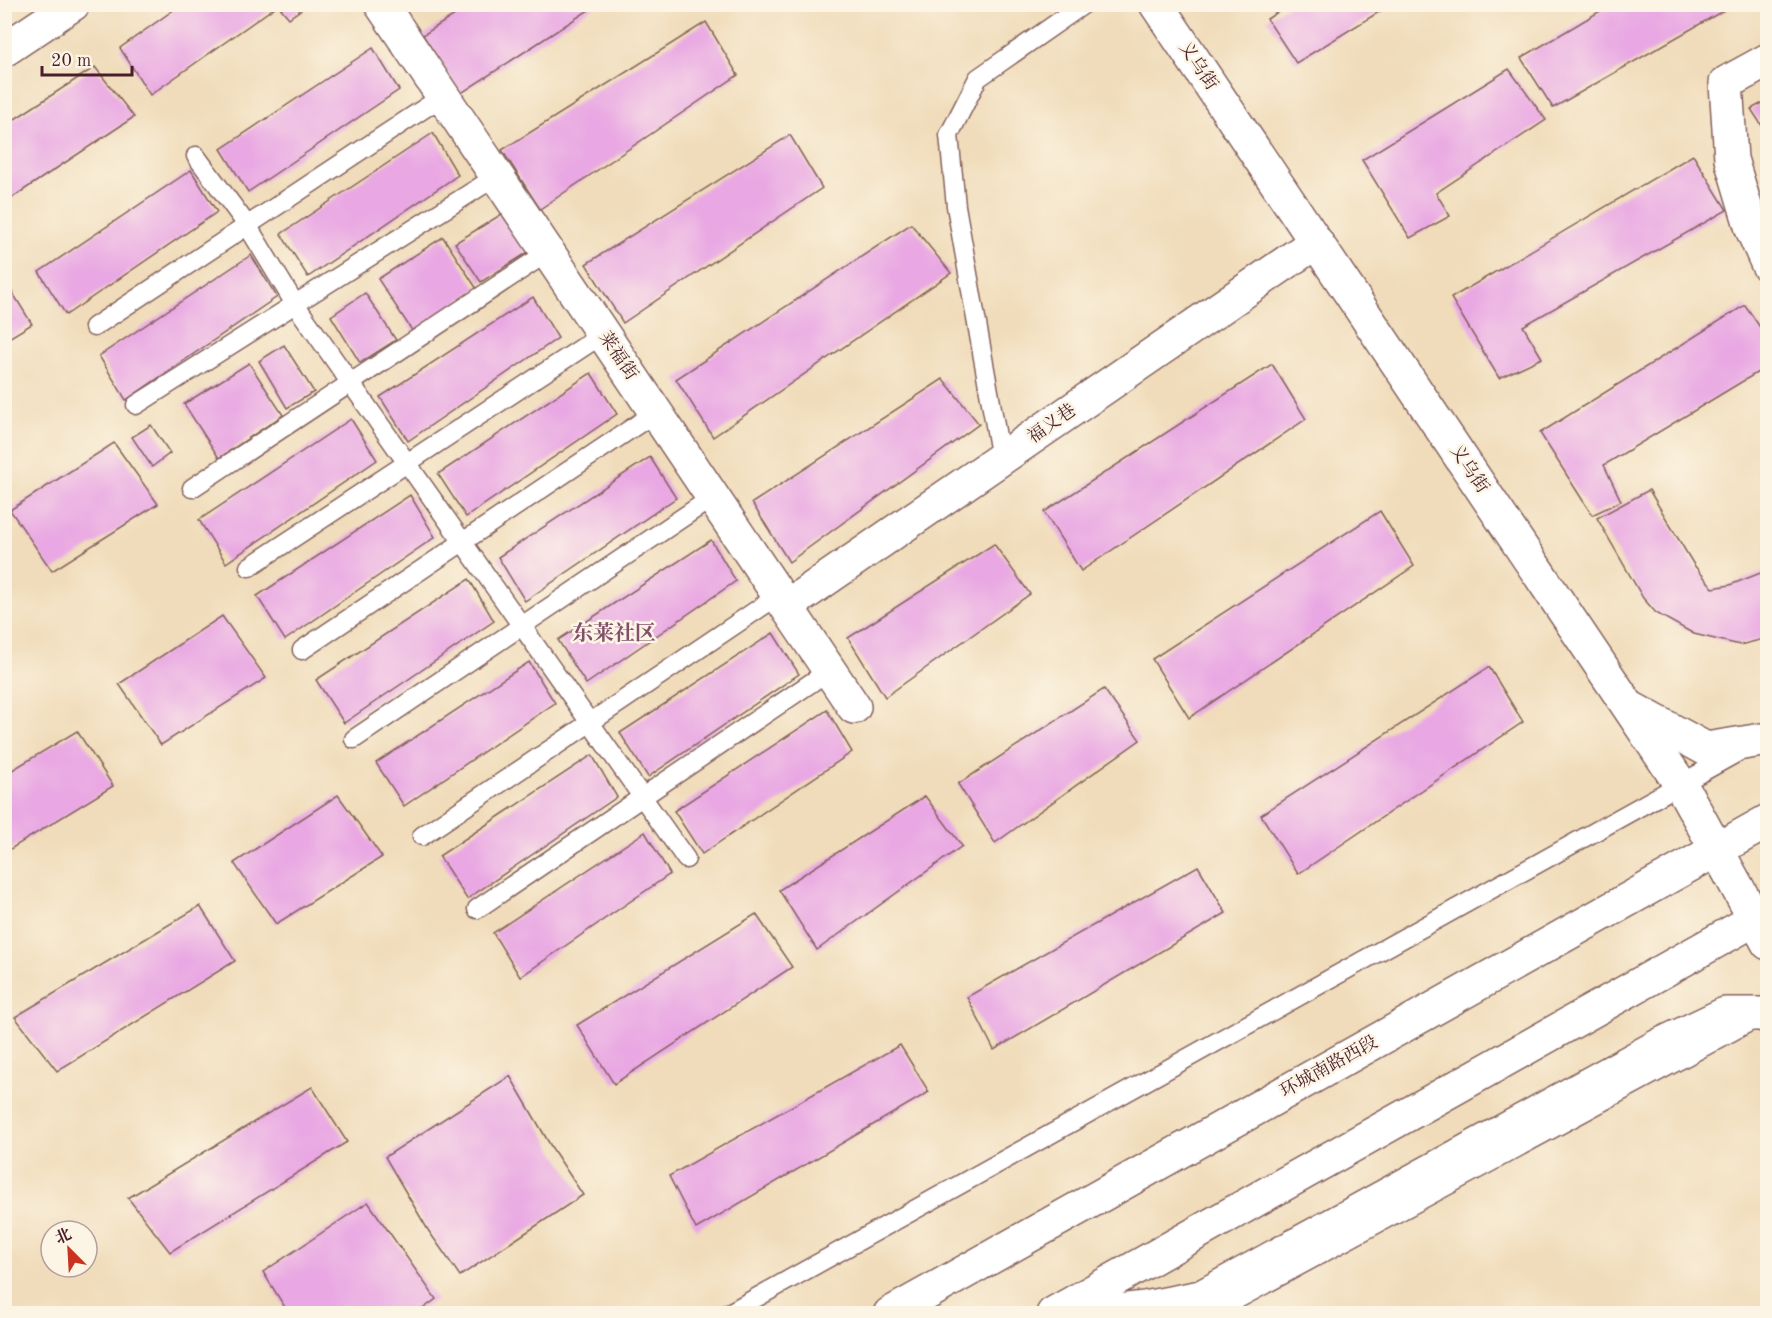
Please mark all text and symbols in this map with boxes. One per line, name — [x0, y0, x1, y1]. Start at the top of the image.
street label: 义乌街 — [1175, 37, 1222, 93]
scale bar — [42, 39, 132, 77]
text: 20 m — [51, 52, 91, 70]
street label: 莱福街 — [595, 327, 642, 383]
street label: 福义巷 — [1024, 400, 1079, 447]
street label: 义乌街 — [1446, 440, 1493, 496]
district label: 东莱社区 — [572, 621, 656, 645]
street label: 环城南路西段 — [1276, 1031, 1381, 1101]
north arrow — [39, 1219, 99, 1279]
text: 北 — [52, 1225, 74, 1248]

